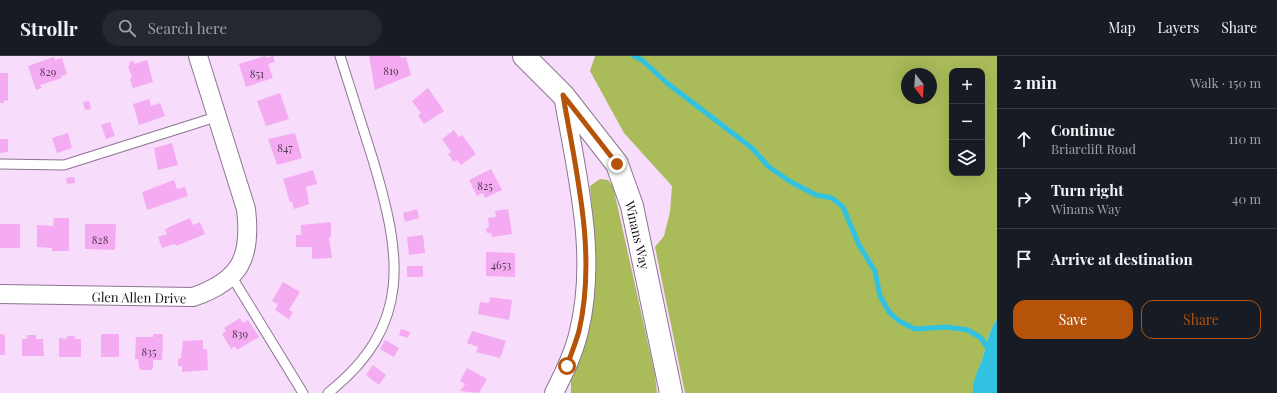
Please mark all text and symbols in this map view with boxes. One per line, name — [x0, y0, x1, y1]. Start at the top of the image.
search box — [102, 10, 382, 46]
text: Strollr — [20, 15, 78, 41]
icon: search — [116, 17, 138, 39]
text: Search here — [148, 18, 227, 38]
text: Map — [1108, 18, 1136, 37]
text: Layers — [1158, 18, 1199, 37]
text: Share — [1221, 18, 1257, 37]
house number: 819 — [383, 63, 399, 78]
house number: 829 — [40, 64, 57, 79]
house number: 851 — [250, 66, 264, 81]
north arrow — [901, 68, 937, 104]
map controls — [949, 68, 985, 176]
button: + — [949, 68, 985, 104]
text: 2 min — [1013, 71, 1057, 93]
text: Walk · 150 m — [1190, 74, 1261, 91]
button: − — [949, 104, 985, 140]
text: Continue — [1051, 120, 1115, 140]
icon: ahead — [1013, 128, 1035, 150]
text: 110 m — [1229, 130, 1261, 147]
house number: 847 — [277, 140, 293, 155]
button: layers — [949, 140, 985, 176]
text: Briarclift Road — [1051, 140, 1136, 157]
route end — [608, 155, 626, 173]
house number: 825 — [477, 178, 493, 193]
text: Turn right — [1051, 180, 1124, 200]
icon: right — [1013, 188, 1035, 210]
text: 40 m — [1232, 190, 1261, 207]
street label: Winans Way — [622, 198, 654, 271]
text: Winans Way — [1051, 200, 1121, 217]
house number: 828 — [92, 232, 109, 247]
icon: arrive — [1013, 248, 1035, 270]
text: Arrive at destination — [1051, 249, 1193, 269]
house number: 4653 — [491, 257, 511, 272]
street label: Glen Allen Drive — [92, 288, 187, 306]
button: Save — [1013, 300, 1133, 339]
button: Share — [1141, 300, 1261, 339]
house number: 839 — [232, 326, 248, 341]
house number: 835 — [141, 344, 157, 359]
route start — [558, 357, 576, 375]

